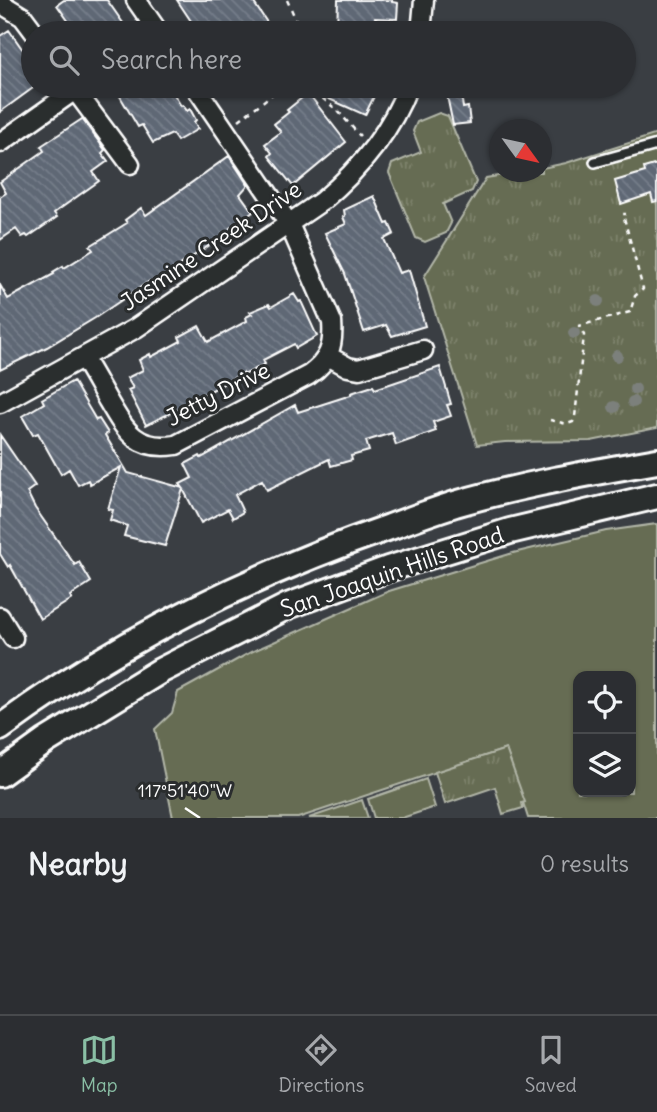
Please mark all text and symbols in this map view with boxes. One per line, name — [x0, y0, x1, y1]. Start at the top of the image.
search box — [21, 21, 636, 98]
icon: search — [45, 41, 83, 79]
text: Search here — [101, 43, 242, 76]
north arrow — [489, 119, 552, 182]
street label: Jasmine Creek Drive — [115, 174, 307, 317]
street label: Jetty Drive — [161, 355, 274, 432]
street label: San Joaquin Hills Road — [276, 520, 507, 623]
map controls — [573, 671, 636, 797]
button: locate — [573, 671, 636, 734]
button: layers — [573, 734, 636, 797]
text: 117°51'40"W — [138, 779, 232, 802]
text: Nearby — [28, 845, 128, 883]
text: 0 results — [540, 849, 629, 878]
tab: Map — [80, 1031, 118, 1097]
tab: Directions — [279, 1031, 364, 1097]
tab: Saved — [525, 1031, 577, 1097]

